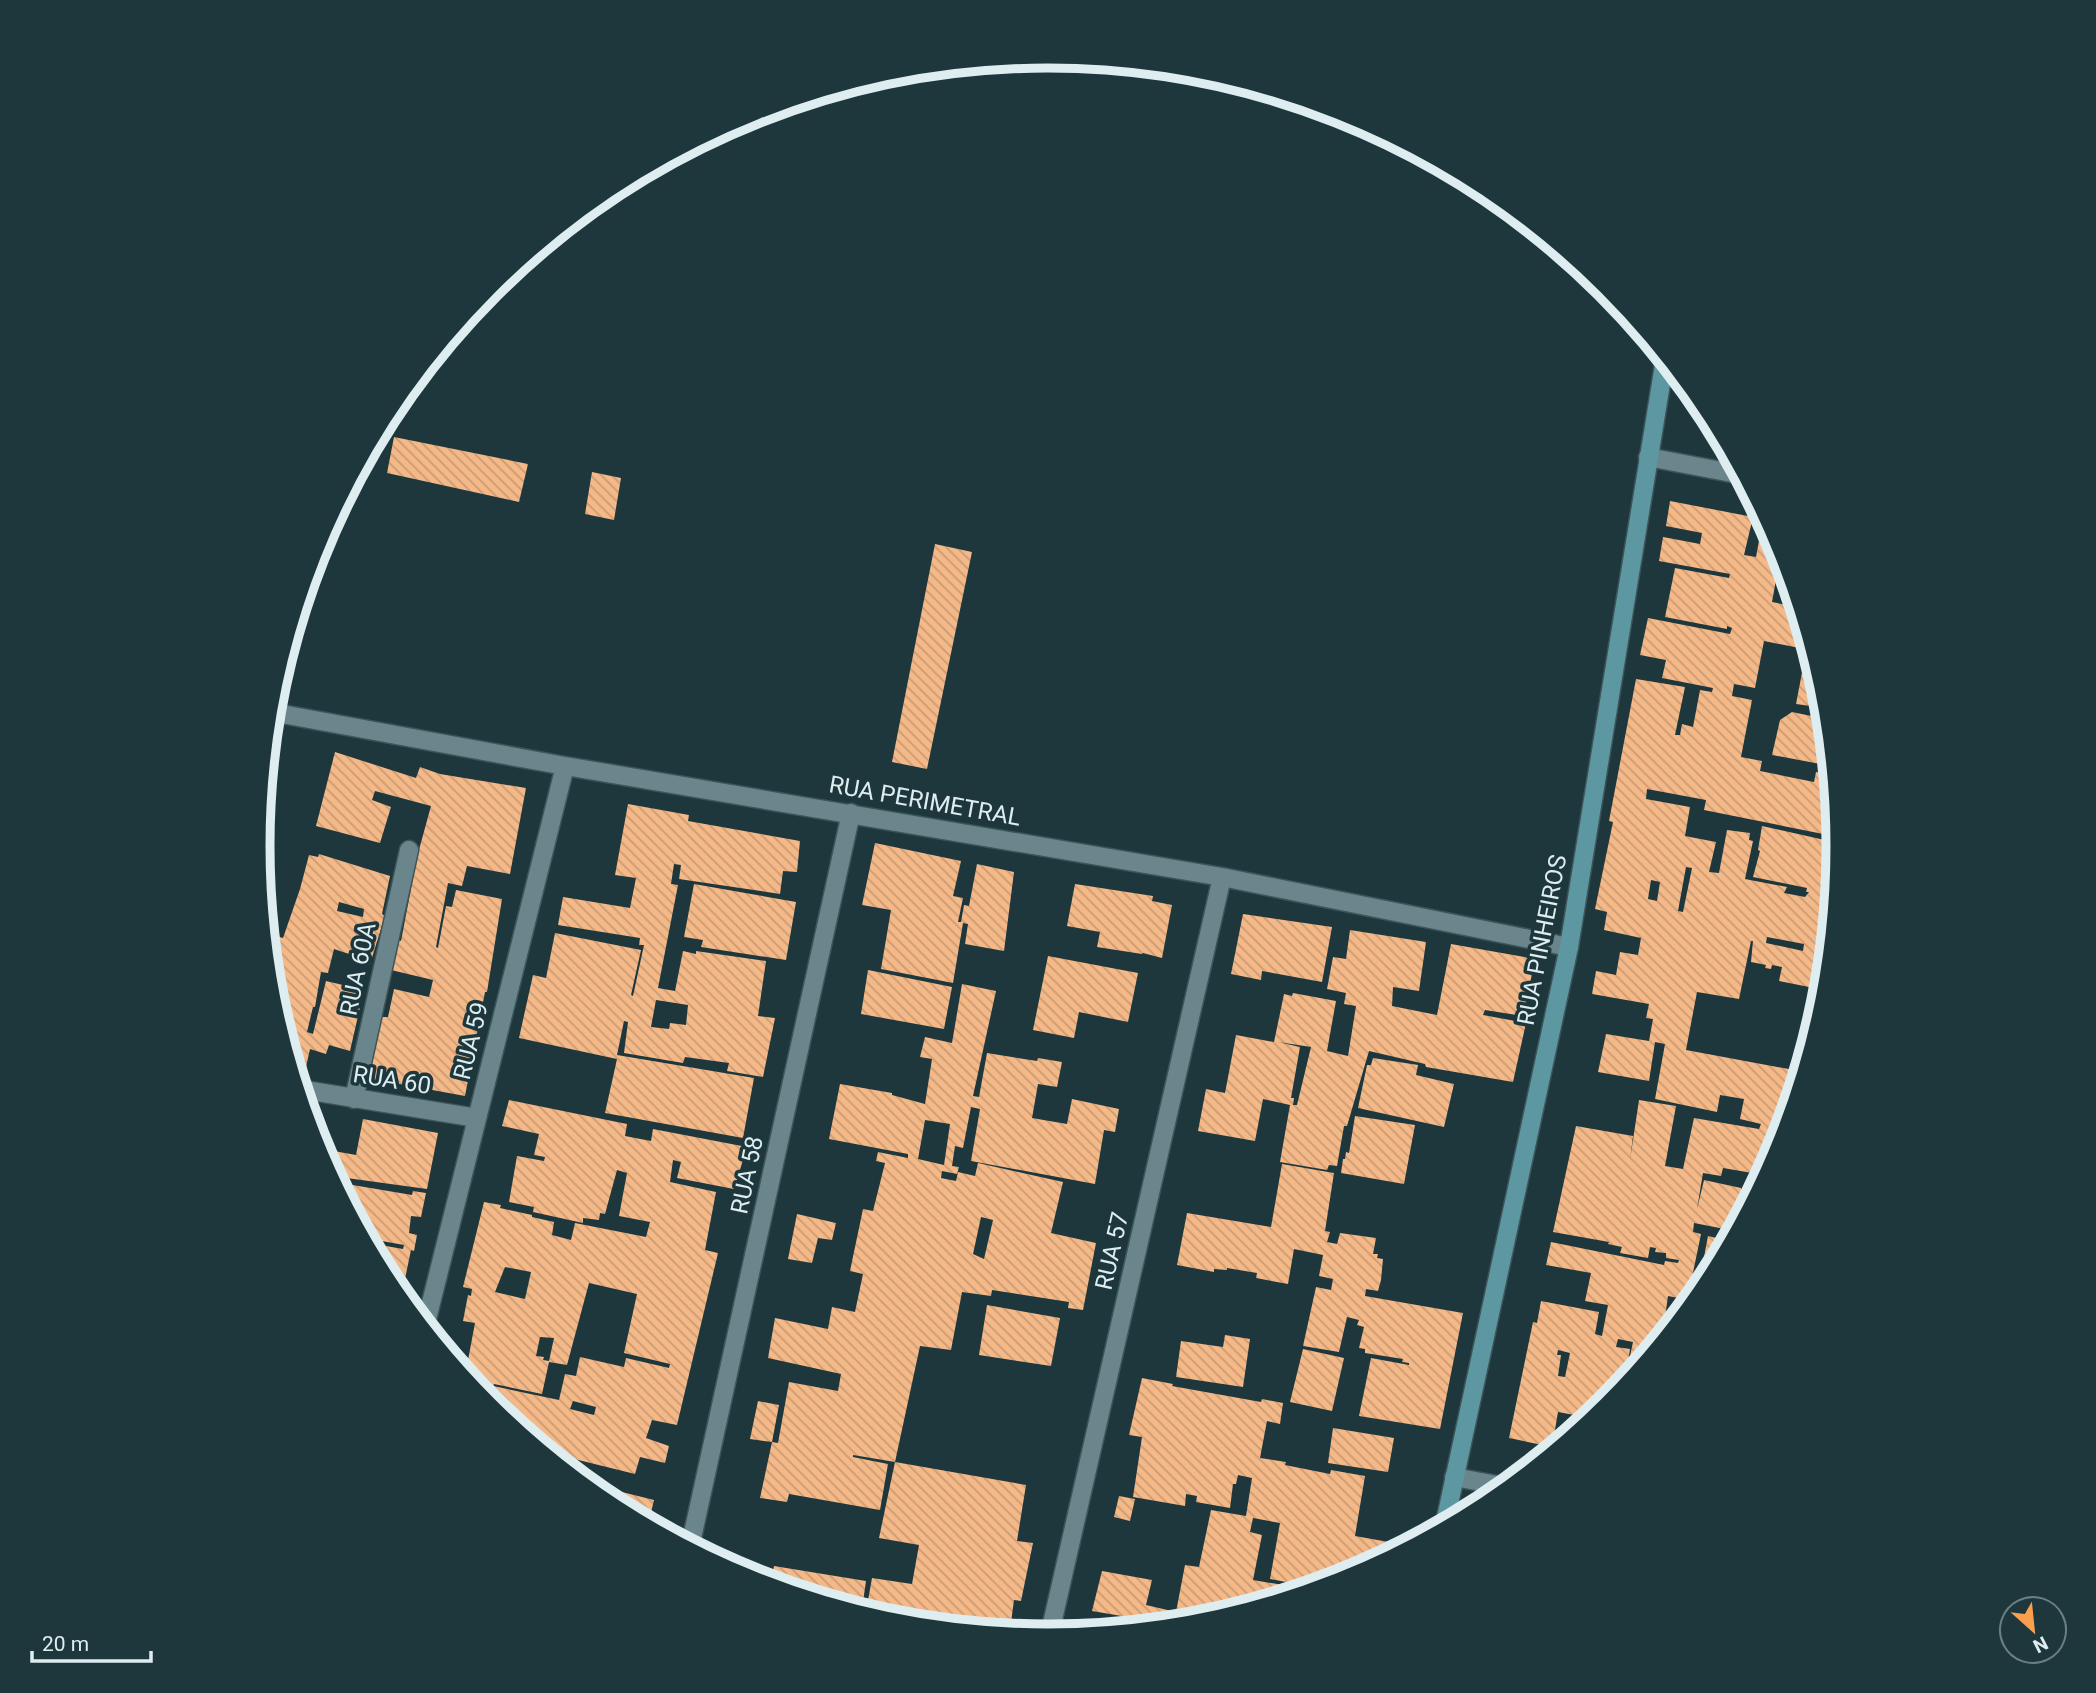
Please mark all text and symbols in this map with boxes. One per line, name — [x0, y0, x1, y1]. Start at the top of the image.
street label: RUA PERIMETRAL — [827, 770, 1023, 832]
street label: RUA PINHEIROS — [1512, 852, 1572, 1028]
street label: RUA 60A — [334, 920, 382, 1018]
street label: RUA 59 — [448, 999, 494, 1083]
street label: RUA 60 — [351, 1060, 433, 1100]
street label: RUA 58 — [725, 1134, 769, 1216]
street label: RUA 57 — [1090, 1210, 1134, 1292]
north arrow — [1998, 1595, 2068, 1665]
scale bar — [32, 1620, 150, 1664]
text: N — [2029, 1631, 2052, 1658]
text: 20 m — [42, 1632, 89, 1656]

